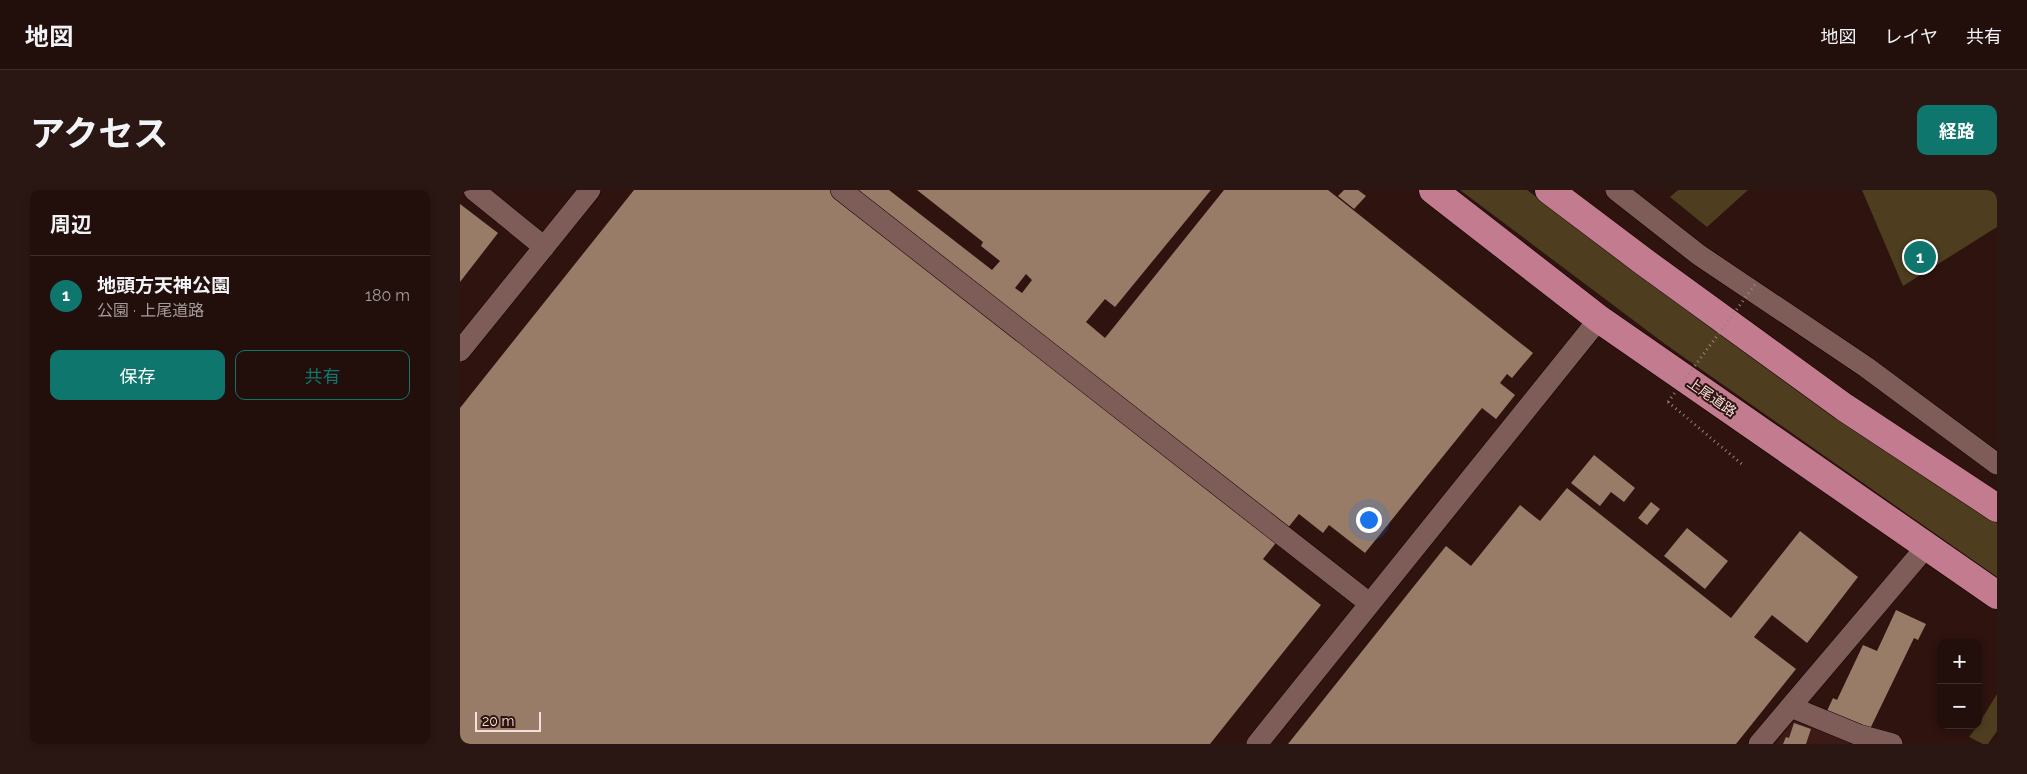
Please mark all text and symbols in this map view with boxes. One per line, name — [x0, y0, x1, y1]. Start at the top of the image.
text: 地図 — [25, 22, 73, 51]
text: 地図 — [1821, 26, 1857, 47]
text: レイヤ — [1885, 26, 1938, 47]
text: 共有 — [1966, 26, 2002, 47]
button: 経路 — [1917, 105, 1997, 155]
text: アクセス — [30, 113, 168, 154]
text: 周辺 — [50, 212, 92, 237]
pin: 1 — [1904, 238, 1936, 276]
text: 地頭方天神公園 — [97, 274, 230, 296]
text: 1 — [62, 286, 70, 305]
text: 180 m — [365, 286, 410, 305]
text: 公園 · 上尾道路 — [97, 301, 204, 320]
button: 保存 — [50, 350, 225, 400]
button: 共有 — [235, 350, 410, 400]
street label: 上尾道路 — [1684, 374, 1740, 420]
your location — [1356, 507, 1382, 533]
map controls — [1937, 639, 1982, 729]
button: + — [1937, 639, 1982, 684]
button: − — [1937, 684, 1982, 729]
scale bar — [475, 709, 541, 732]
text: 20 m — [482, 713, 514, 729]

